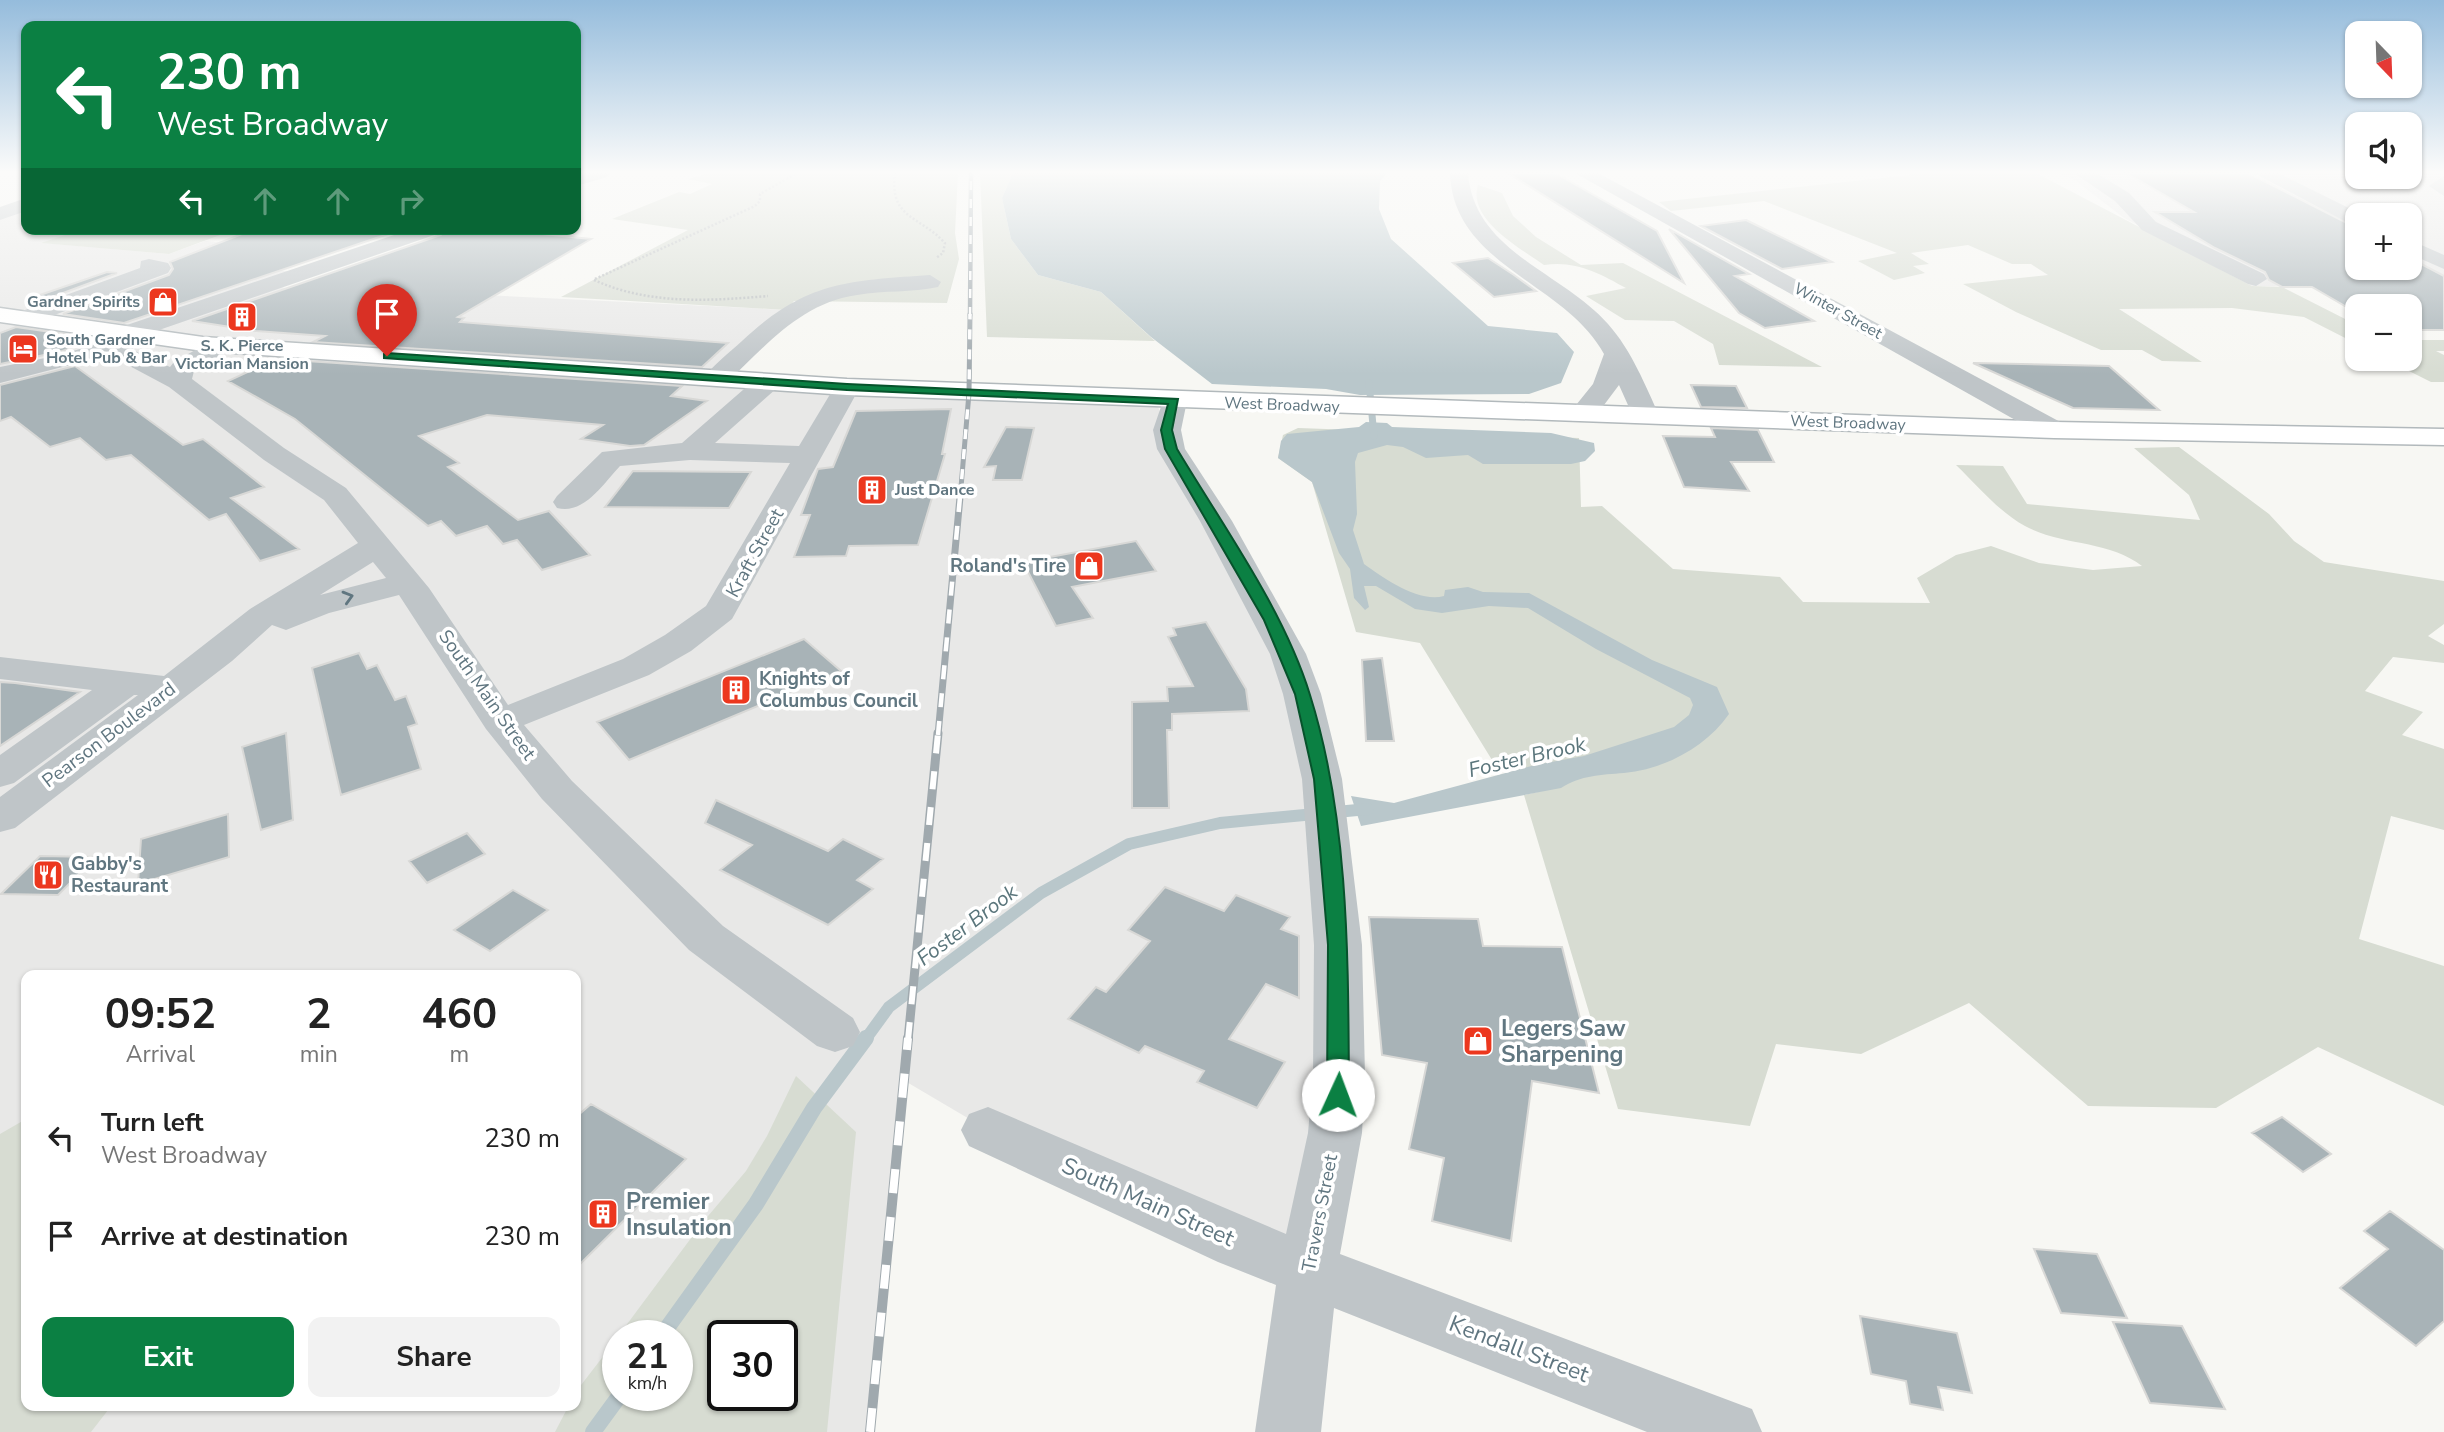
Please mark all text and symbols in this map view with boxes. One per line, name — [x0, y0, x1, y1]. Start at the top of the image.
north arrow — [2345, 21, 2422, 98]
map controls — [2345, 21, 2422, 371]
text: 230 m — [157, 39, 301, 106]
icon: left — [42, 49, 133, 140]
text: West Broadway — [157, 103, 388, 146]
button: sound — [2345, 112, 2422, 189]
icon: left — [173, 182, 211, 220]
icon: ahead — [246, 182, 284, 220]
icon: ahead — [319, 182, 357, 220]
icon: right — [392, 182, 430, 220]
button: + — [2345, 203, 2422, 280]
street label: Winter Street — [1790, 278, 1887, 345]
pin — [357, 284, 417, 356]
shop icon: Gardner Spirits — [146, 285, 180, 319]
place label: Gardner Spirits — [27, 291, 140, 313]
button: − — [2345, 294, 2422, 371]
icon: arrive — [368, 295, 406, 333]
building icon: S. K. Pierce Victorian Mansion — [225, 300, 259, 334]
place label: South Gardner Hotel Pub & Bar — [46, 329, 168, 369]
hotel icon: South Gardner Hotel Pub & Bar — [6, 332, 40, 366]
place label: S. K. Pierce Victorian Mansion — [174, 335, 309, 375]
street label: West Broadway — [1224, 392, 1341, 418]
street label: West Broadway — [1790, 410, 1907, 436]
building icon: Just Dance — [855, 473, 889, 507]
place label: Just Dance — [894, 479, 975, 501]
street label: Kraft Street — [720, 504, 790, 602]
shop icon: Roland's Tire — [1072, 549, 1106, 583]
place label: Roland's Tire — [950, 553, 1066, 579]
one-way arrow — [342, 591, 354, 606]
street label: South Main Street — [432, 625, 542, 766]
place label: Knights of Columbus Council — [759, 666, 918, 714]
building icon: Knights of Columbus Council — [719, 673, 753, 707]
street label: Pearson Boulevard — [37, 676, 181, 794]
water label: Foster Brook — [1466, 730, 1589, 784]
place label: Gabby's Restaurant — [71, 851, 169, 899]
restaurant icon: Gabby's Restaurant — [31, 858, 65, 892]
water label: Foster Brook — [911, 878, 1024, 972]
text: 09:52 — [105, 986, 216, 1043]
text: 2 — [306, 986, 331, 1043]
text: 460 — [422, 986, 497, 1043]
place label: Legers Saw Sharpening — [1501, 1013, 1626, 1070]
shop icon: Legers Saw Sharpening — [1461, 1024, 1495, 1058]
text: Arrival — [126, 1039, 195, 1070]
text: min — [300, 1039, 338, 1070]
text: m — [450, 1039, 469, 1070]
position arrow — [1301, 1058, 1375, 1132]
text: Turn left — [101, 1105, 204, 1140]
icon: left — [42, 1119, 80, 1157]
text: 230 m — [484, 1121, 560, 1156]
text: West Broadway — [101, 1140, 267, 1171]
street label: South Main Street — [1057, 1150, 1240, 1254]
street label: Travers Street — [1296, 1152, 1344, 1274]
place label: Premier Insulation — [626, 1186, 732, 1243]
building icon: Premier Insulation — [586, 1197, 620, 1231]
icon: arrive — [42, 1217, 80, 1255]
text: Arrive at destination — [101, 1219, 348, 1254]
text: 230 m — [484, 1219, 560, 1254]
street label: Kendall Street — [1445, 1308, 1594, 1390]
button: Exit — [42, 1317, 294, 1397]
button: Share — [308, 1317, 560, 1397]
speed limit sign: 30 — [707, 1320, 798, 1411]
text: 21 — [626, 1333, 669, 1380]
text: km/h — [628, 1371, 667, 1395]

